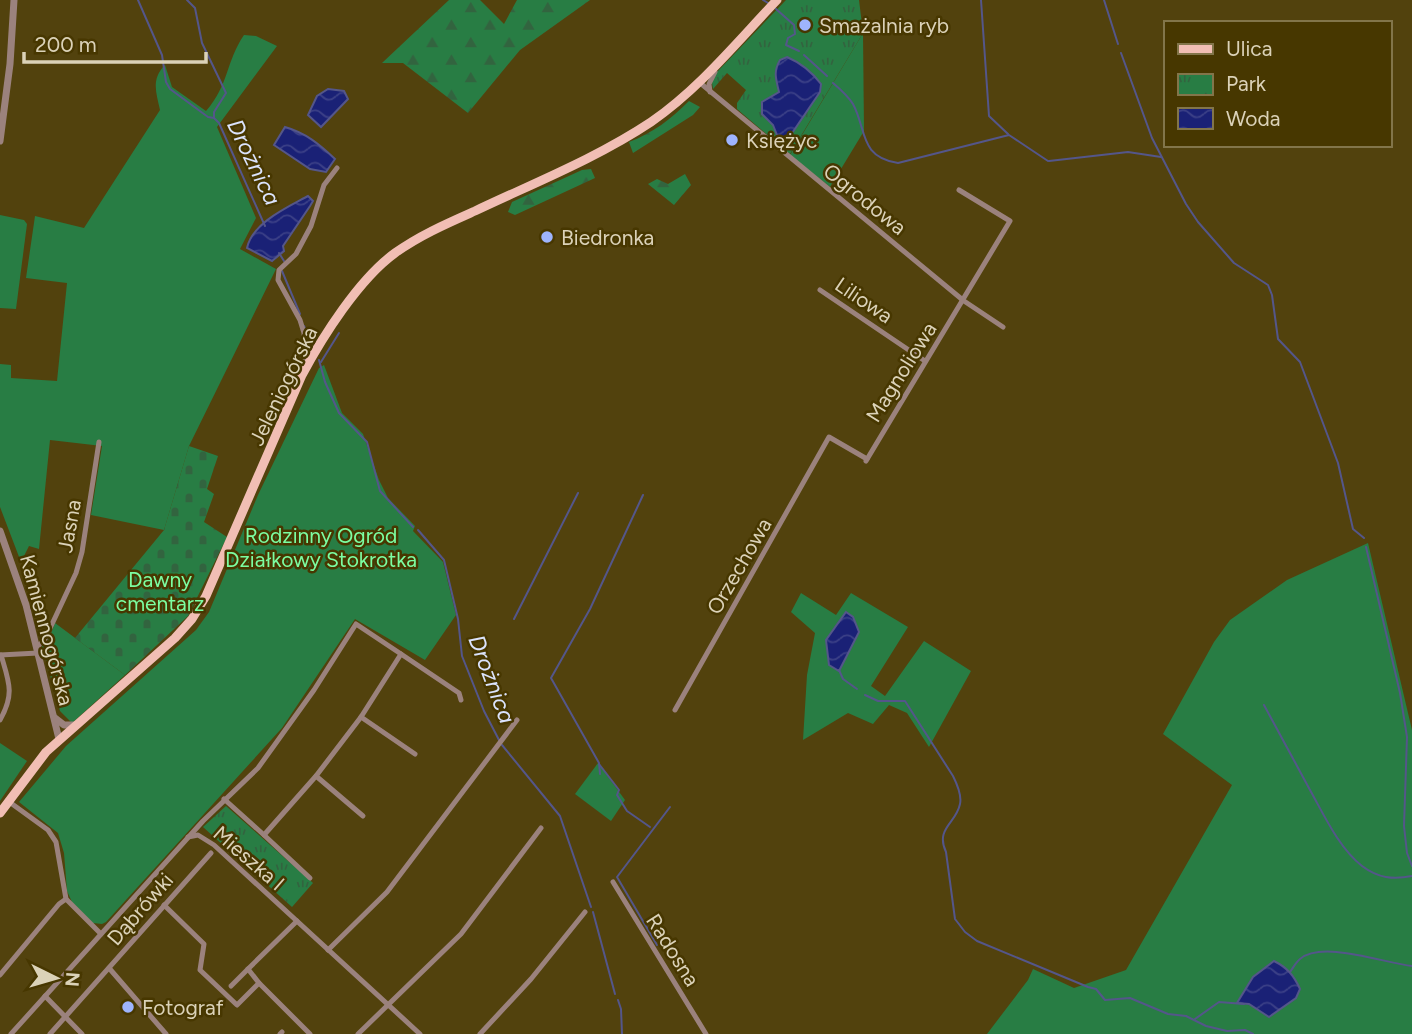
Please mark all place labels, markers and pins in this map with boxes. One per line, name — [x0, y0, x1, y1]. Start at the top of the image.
place label: Smażalnia ryb — [819, 13, 949, 38]
marker: Smażalnia ryb — [797, 17, 813, 33]
place label: Księżyc — [746, 128, 817, 153]
marker: Księżyc — [724, 132, 740, 148]
place label: Biedronka — [561, 225, 654, 250]
marker: Biedronka — [539, 229, 555, 245]
place label: Fotograf — [142, 995, 224, 1020]
marker: Fotograf — [120, 999, 136, 1015]

